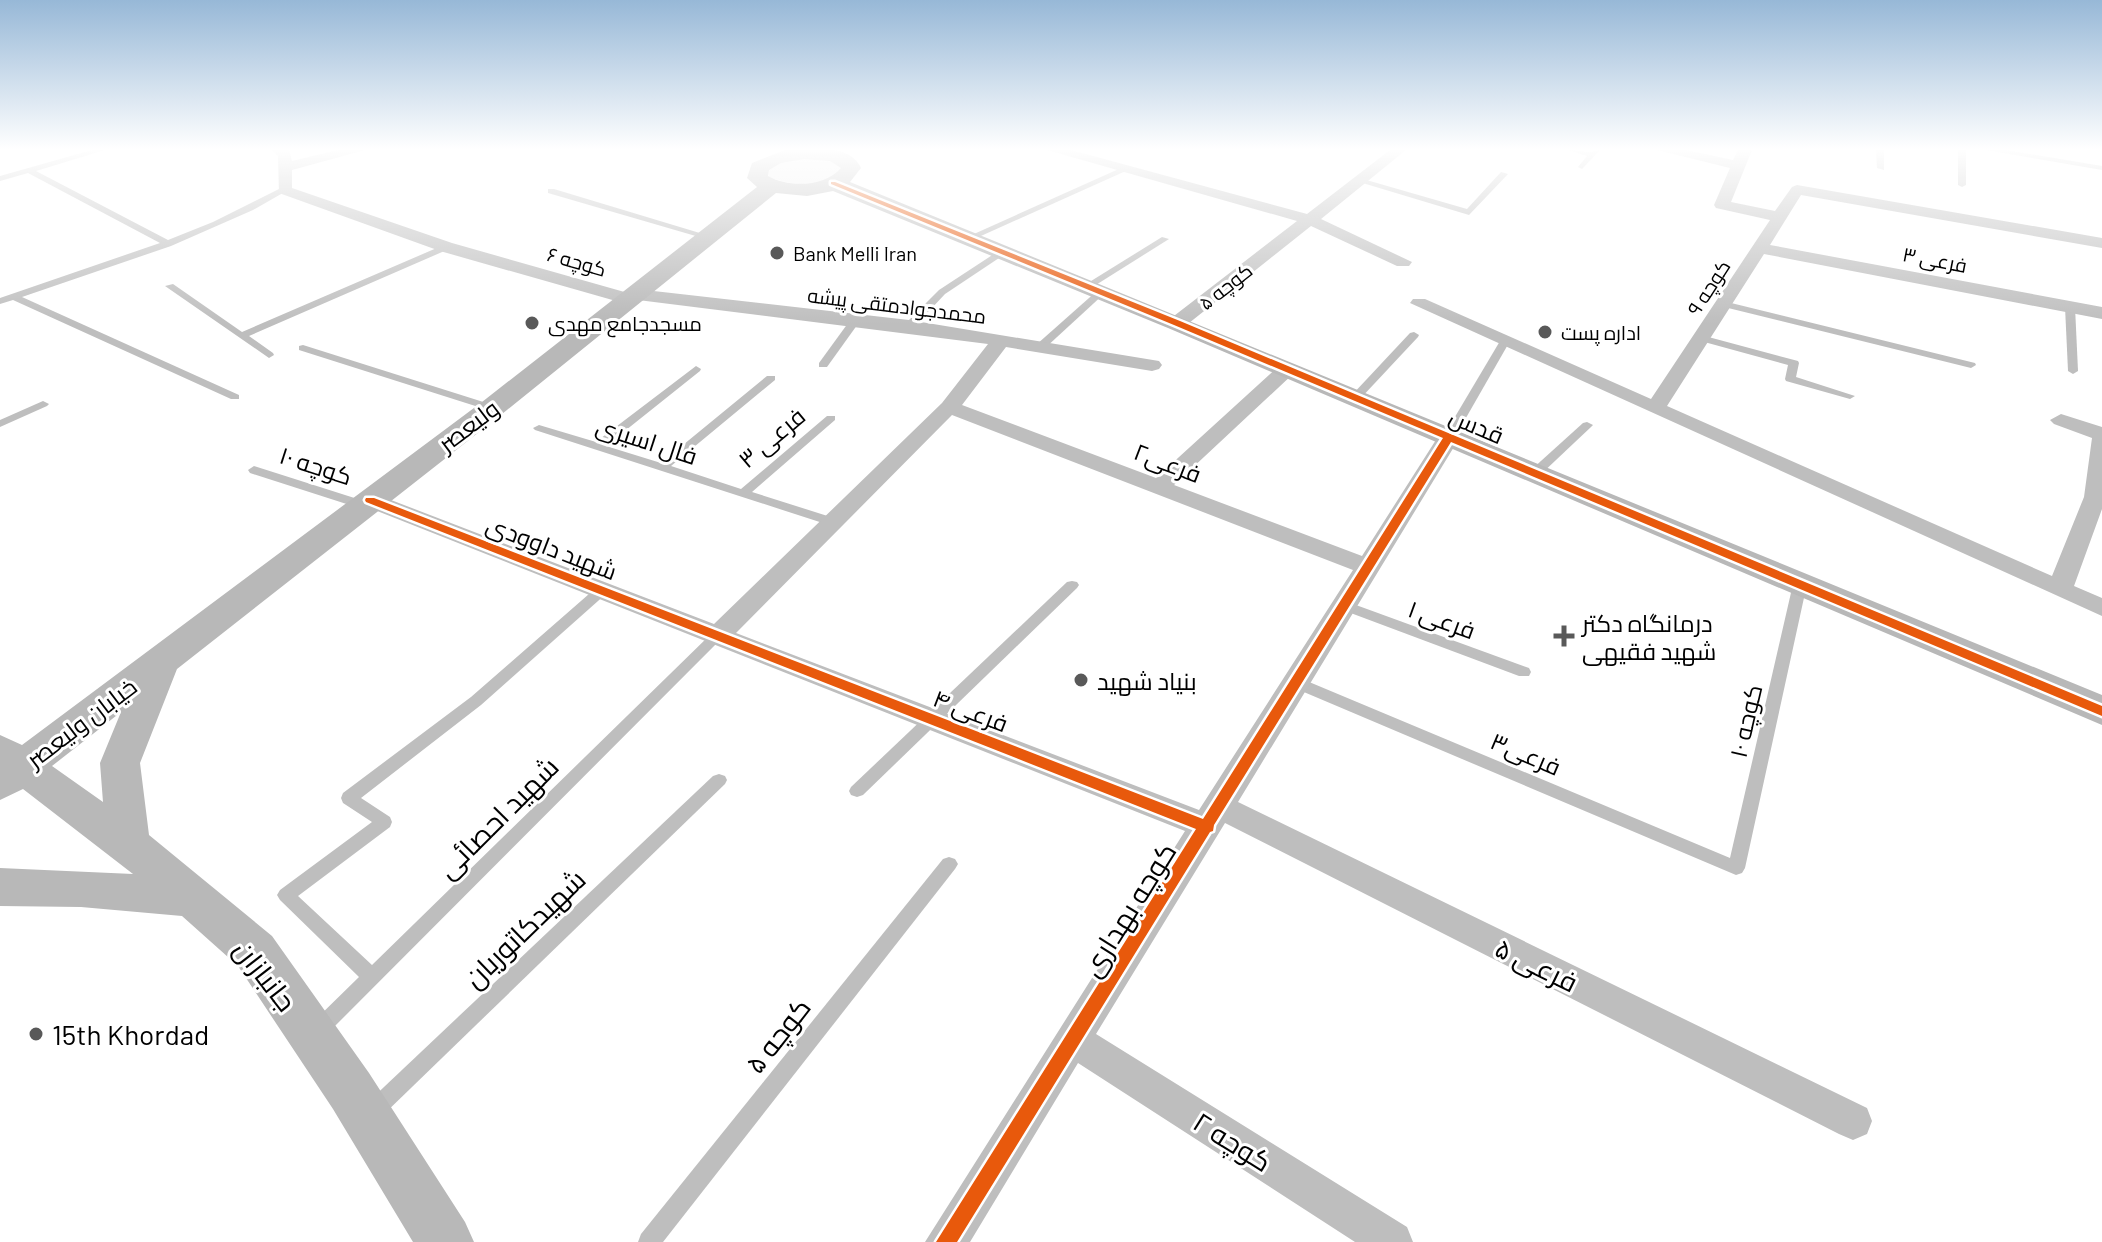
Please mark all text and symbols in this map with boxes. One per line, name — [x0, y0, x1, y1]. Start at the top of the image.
street label: ۶ کوچه — [544, 241, 609, 283]
place label: Bank Melli Iran — [793, 241, 917, 265]
street label: فرعی ۳ — [1900, 241, 1969, 279]
marker: Bank Melli Iran — [768, 244, 786, 262]
street label: کوچه ۹ — [1681, 255, 1736, 320]
street label: کوچه ۵ — [1193, 258, 1258, 316]
street label: محمدجوادمتقی پیشه — [806, 282, 988, 330]
place label: مسجدجامع مهدی — [548, 311, 702, 338]
marker: مسجدجامع مهدی — [523, 314, 541, 332]
place label: اداره پست — [1561, 320, 1641, 346]
marker: اداره پست — [1536, 323, 1554, 341]
street label: ولیعصر — [430, 393, 504, 459]
street label: فرعی ۳ — [732, 401, 811, 474]
street label: قدس — [1445, 401, 1509, 450]
street label: فال اسیری — [593, 410, 701, 471]
street label: فرعی۲ — [1130, 436, 1206, 489]
street label: کوچه ۱۰ — [275, 440, 356, 493]
street label: شهید داوودی — [482, 509, 621, 586]
street label: فرعی ۱ — [1404, 594, 1480, 645]
place label: درمانگاه دکتر شهید فقیهی — [1580, 608, 1716, 666]
marker: درمانگاه دکتر شهید فقیهی — [1553, 625, 1575, 647]
place label: بنیاد شهید — [1097, 666, 1197, 696]
street label: خیابان ولیعصر — [19, 671, 142, 775]
marker: بنیاد شهید — [1072, 671, 1090, 689]
street label: فرعی ۴ — [929, 682, 1013, 738]
street label: کوچه ۱۰ — [1723, 682, 1770, 761]
street label: فرعی۳ — [1486, 725, 1565, 782]
street label: شهید احصائی — [429, 749, 566, 886]
street label: کوچه بهداری — [1073, 836, 1185, 984]
street label: شهیدکاتوریان — [456, 862, 593, 995]
street label: فرعی ۵ — [1490, 930, 1584, 999]
street label: جانبازان — [227, 932, 304, 1018]
street label: کوچه ۵ — [737, 991, 819, 1081]
place label: 15th Khordad — [52, 1017, 209, 1051]
marker: 15th Khordad — [27, 1025, 45, 1043]
street label: کوچه ۲ — [1186, 1104, 1278, 1181]

